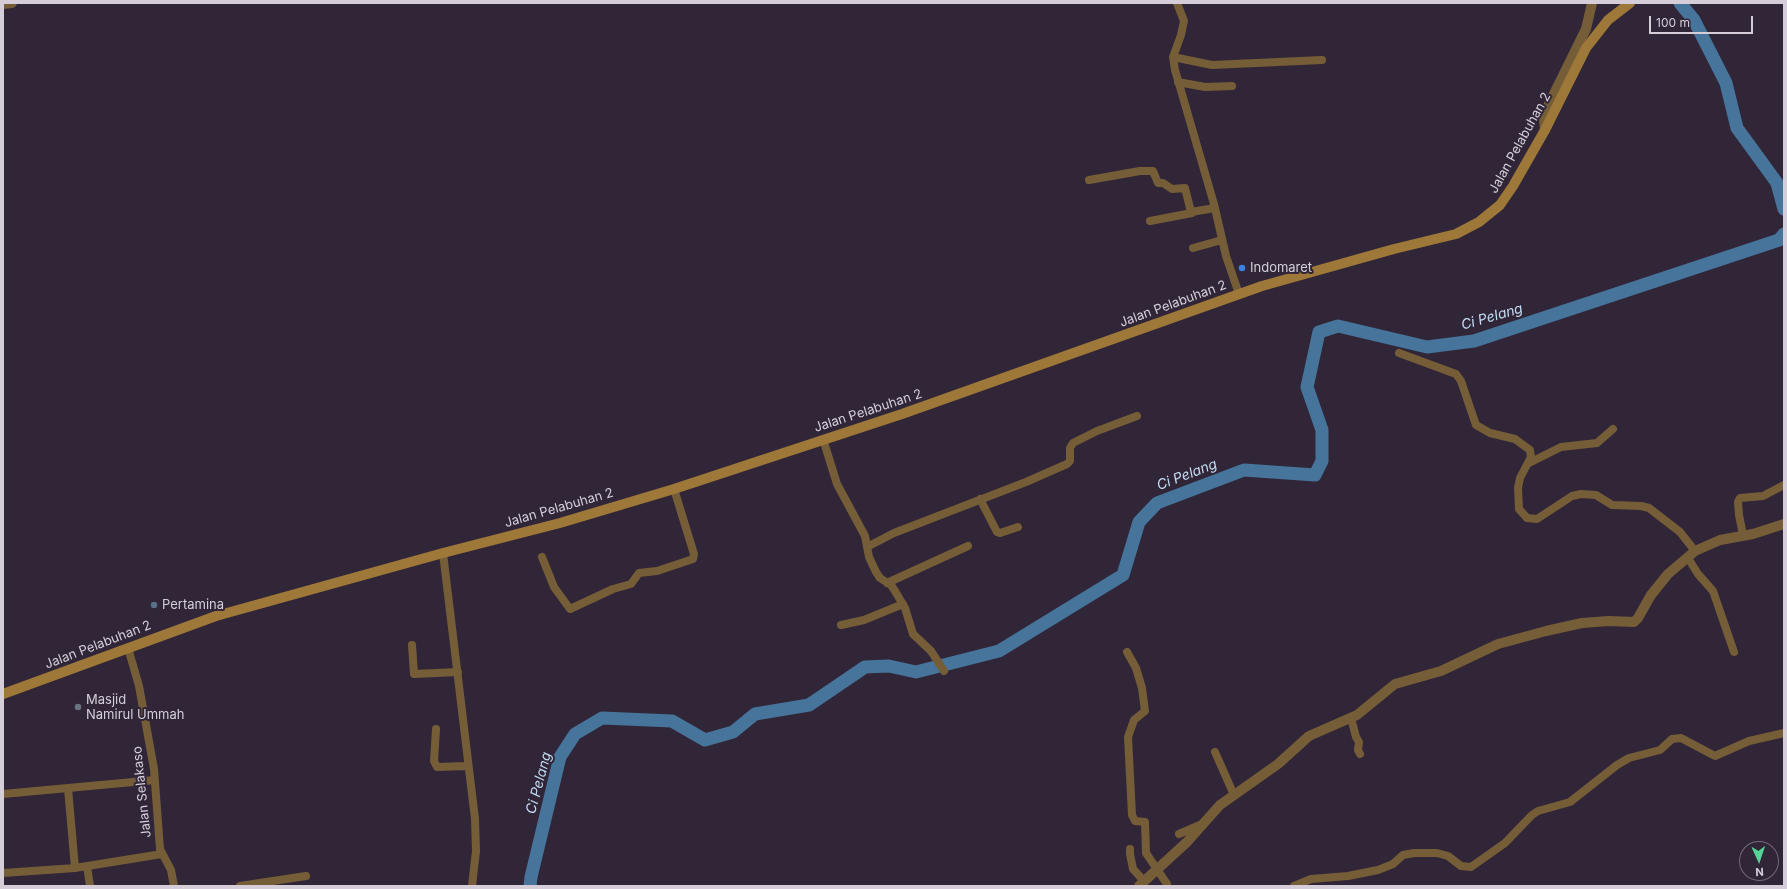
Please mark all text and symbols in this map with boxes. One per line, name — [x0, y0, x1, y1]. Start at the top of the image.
scale bar — [1651, 8, 1755, 34]
text: 100 m — [1656, 15, 1690, 30]
street label: Jalan Pelabuhan 2 — [1486, 90, 1554, 196]
place label: Indomaret — [1250, 260, 1312, 276]
marker: Indomaret — [1237, 263, 1247, 273]
street label: Jalan Pelabuhan 2 — [1117, 277, 1229, 331]
water label: Ci Pelang — [1459, 300, 1525, 334]
street label: Jalan Pelabuhan 2 — [812, 386, 924, 436]
water label: Ci Pelang — [1154, 456, 1220, 494]
street label: Jalan Pelabuhan 2 — [503, 485, 615, 531]
place label: Pertamina — [162, 597, 224, 613]
marker: Pertamina — [149, 600, 159, 610]
street label: Jalan Pelabuhan 2 — [43, 618, 153, 672]
place label: Masjid Namirul Ummah — [86, 692, 184, 723]
marker: Masjid Namirul Ummah — [73, 702, 83, 712]
street label: Jalan Selakaso — [129, 745, 155, 839]
water label: Ci Pelang — [523, 750, 555, 816]
north arrow — [1739, 841, 1779, 881]
text: N — [1755, 865, 1764, 879]

